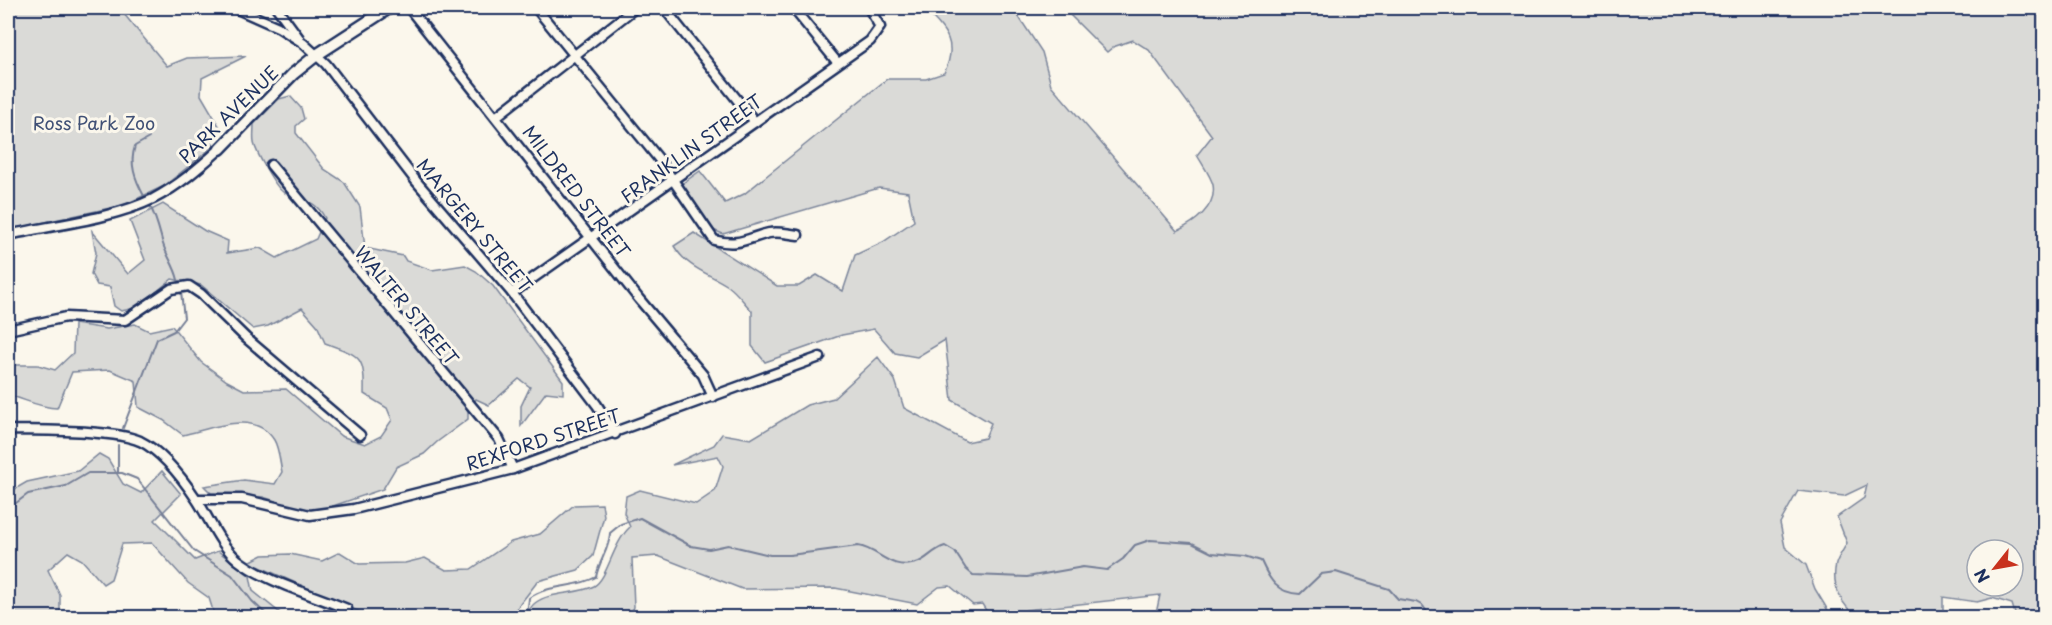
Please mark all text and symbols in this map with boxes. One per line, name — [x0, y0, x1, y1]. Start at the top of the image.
street label: PARK AVENUE — [172, 59, 284, 169]
street label: FRANKLIN STREET — [614, 87, 768, 209]
park label: Ross Park Zoo — [33, 109, 155, 136]
street label: MILDRED STREET — [517, 119, 638, 263]
street label: MARGERY STREET — [411, 152, 540, 298]
street label: WALTER STREET — [349, 239, 466, 371]
street label: REXFORD STREET — [462, 401, 624, 477]
north arrow — [1965, 538, 2025, 598]
text: N — [1968, 565, 1995, 588]

